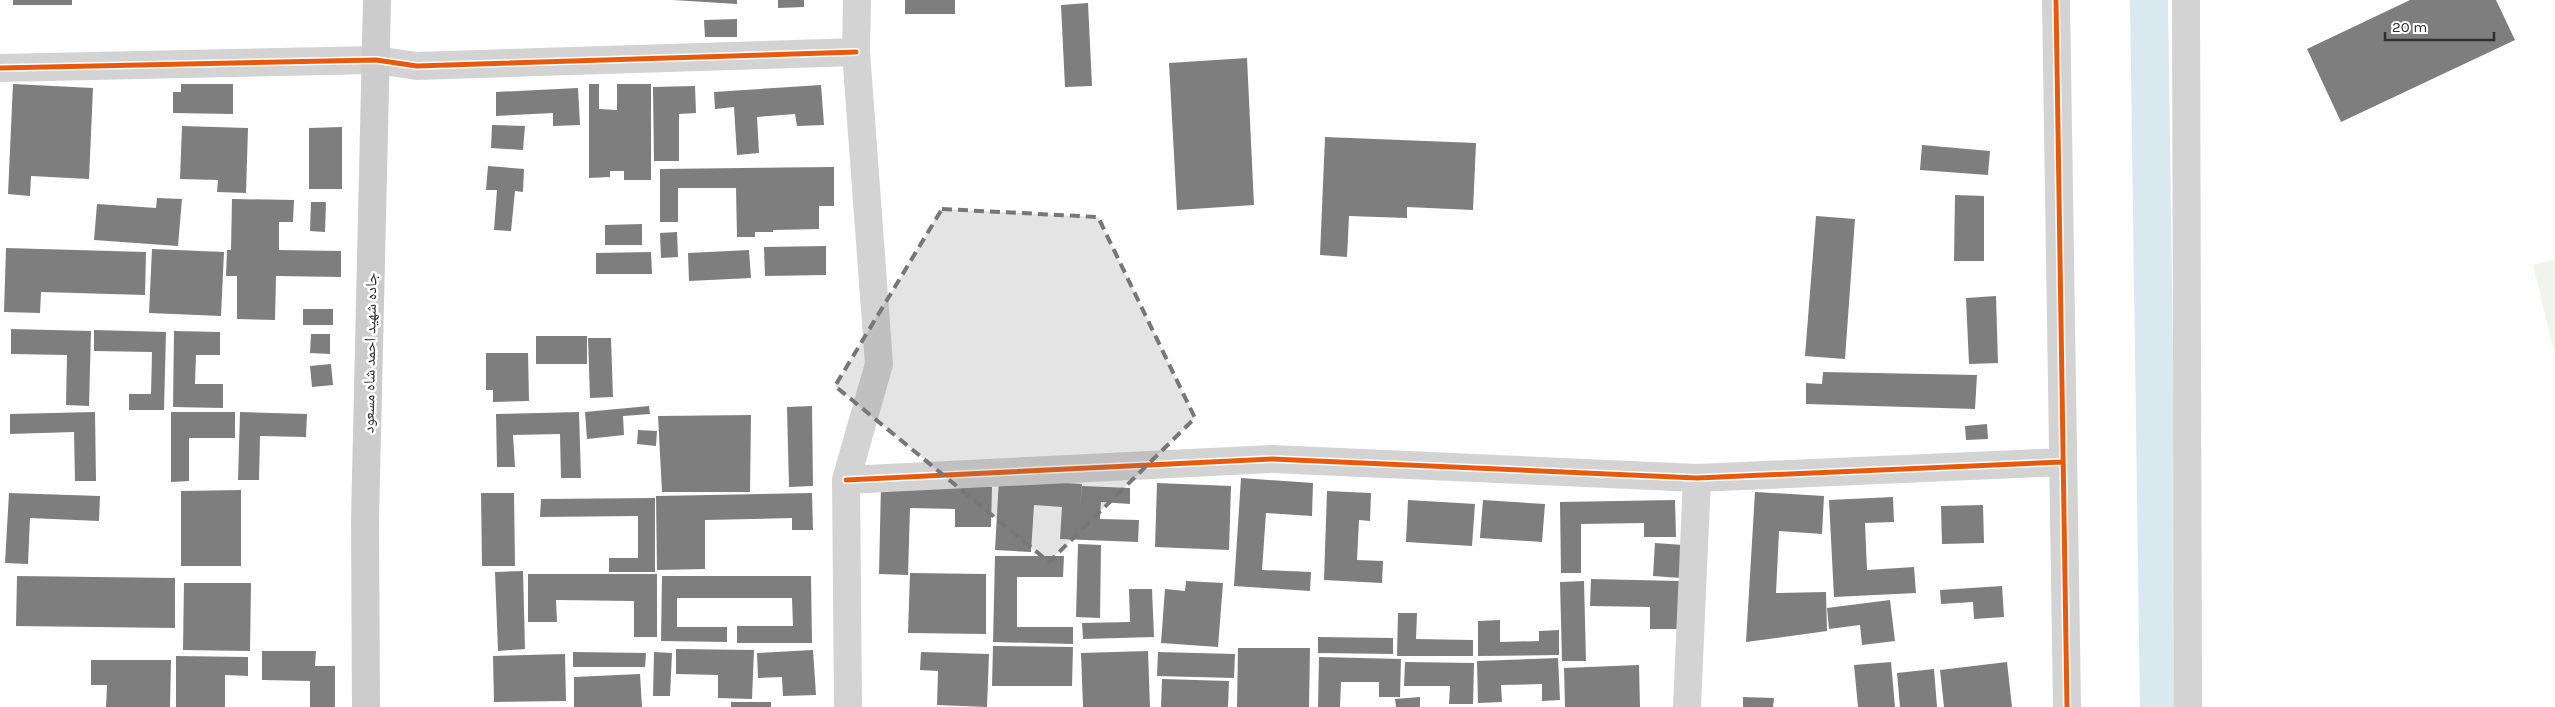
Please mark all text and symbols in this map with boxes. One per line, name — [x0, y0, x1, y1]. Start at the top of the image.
scale bar — [2385, 10, 2494, 42]
text: 20 m — [2392, 18, 2427, 36]
street label: جاده شهيد احمد شاه مسعود — [359, 273, 380, 433]

